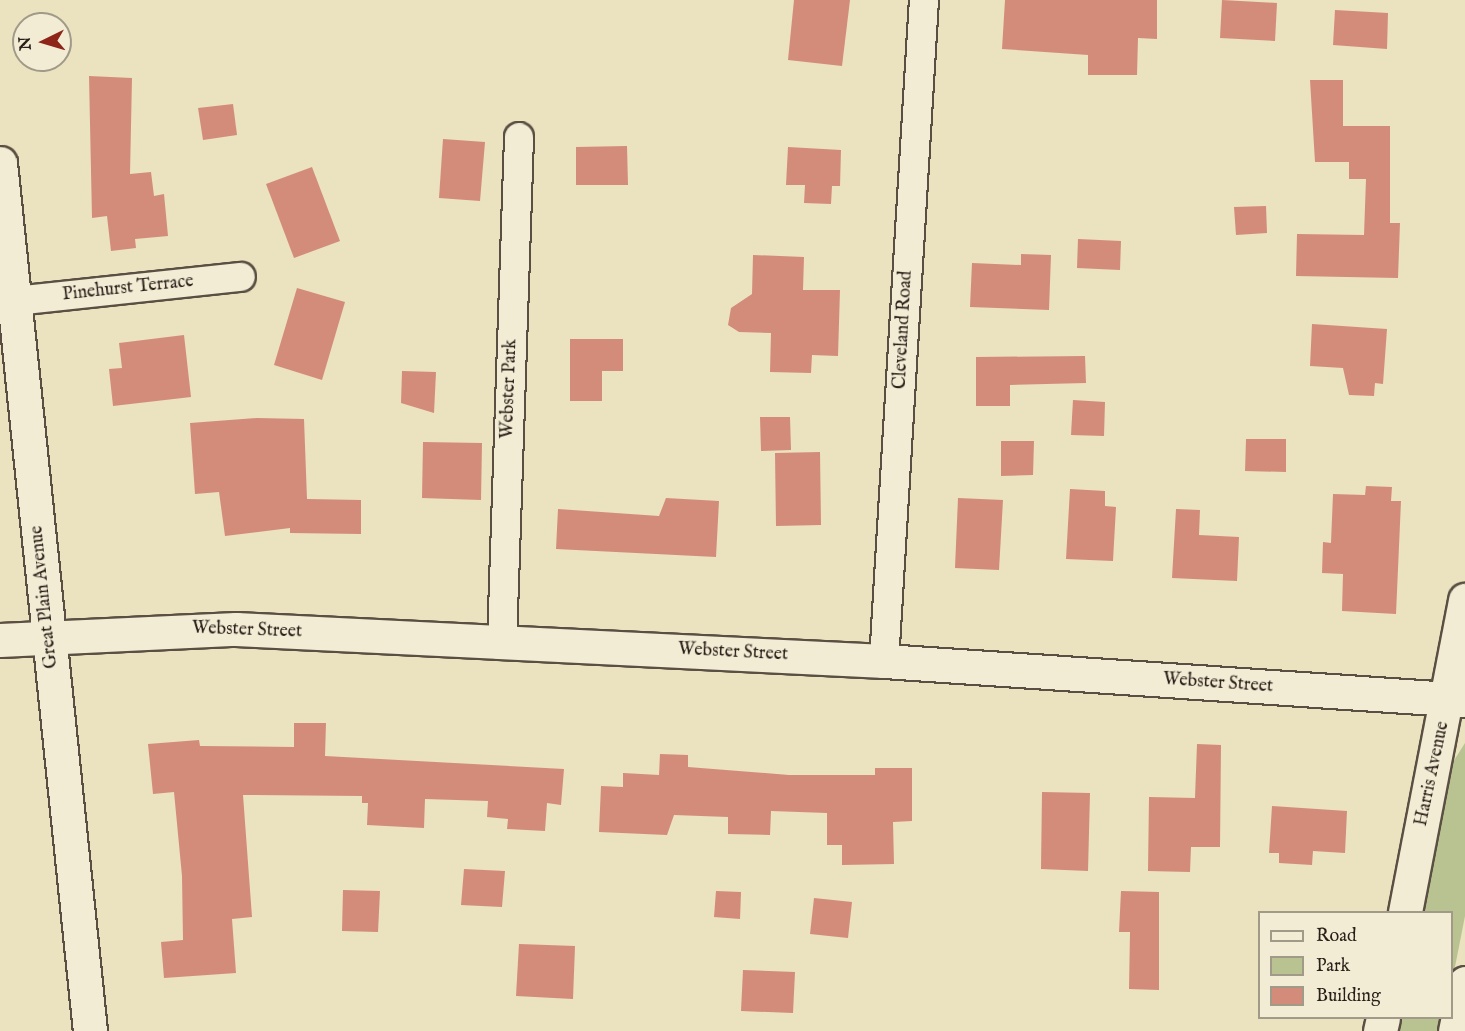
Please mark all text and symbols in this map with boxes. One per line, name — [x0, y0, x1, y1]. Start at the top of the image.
north arrow — [12, 12, 72, 72]
text: N — [15, 36, 37, 51]
street label: Cleveland Road — [890, 270, 918, 390]
street label: Pinehurst Terrace — [61, 271, 195, 307]
street label: Webster Park — [497, 339, 523, 439]
street label: Great Plain Avenue — [27, 525, 63, 669]
street label: Webster Street — [192, 618, 302, 644]
street label: Webster Street — [677, 639, 789, 667]
street label: Webster Street — [1162, 669, 1274, 699]
street label: Harris Avenue — [1411, 720, 1455, 828]
legend — [1258, 911, 1453, 1019]
text: Road — [1316, 925, 1357, 948]
text: Park — [1316, 955, 1350, 978]
text: Building — [1316, 985, 1381, 1008]

